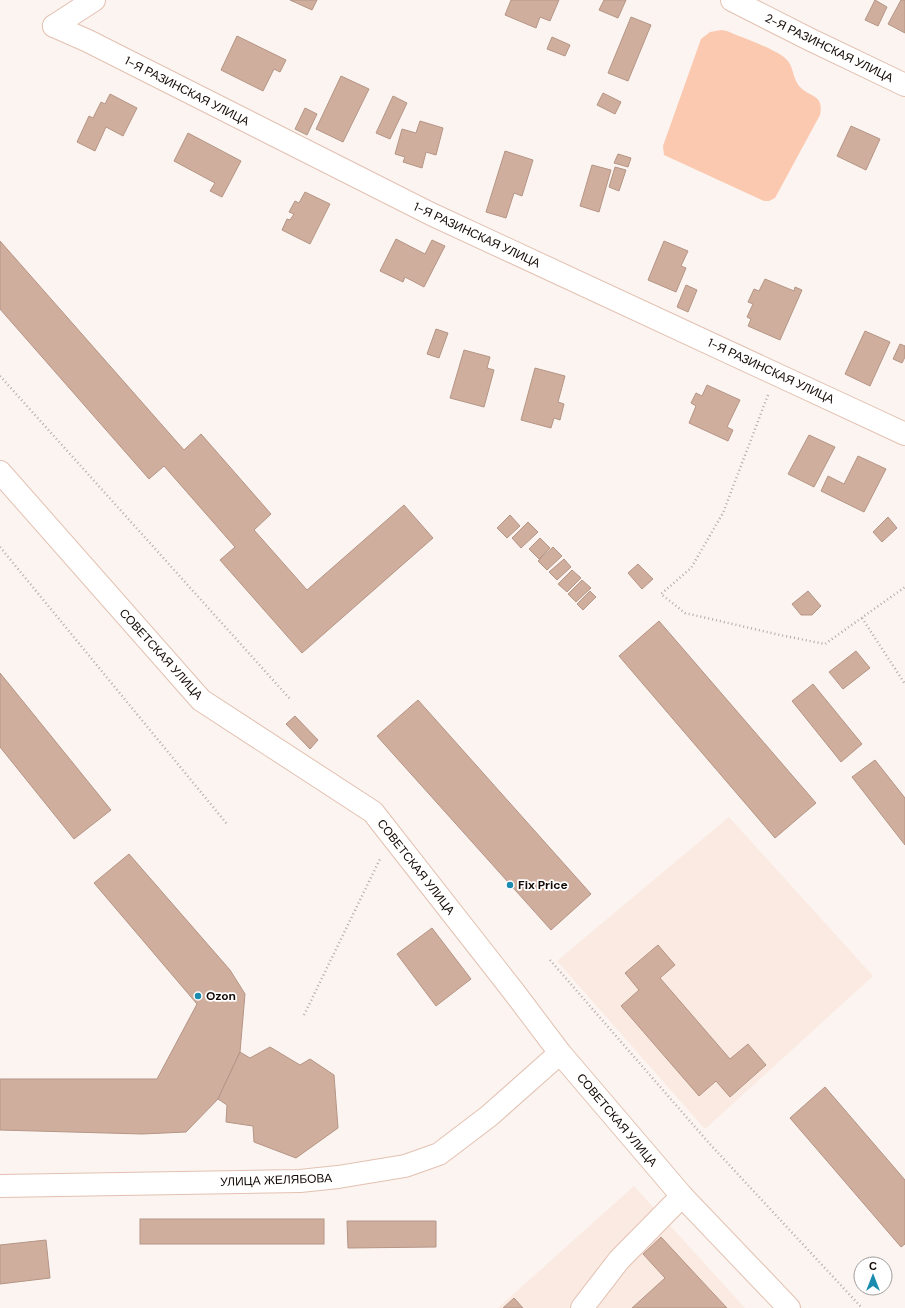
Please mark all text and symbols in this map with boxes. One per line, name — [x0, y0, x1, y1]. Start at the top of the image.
street label: 2-Я РАЗИНСКАЯ УЛИЦА — [762, 10, 896, 86]
street label: 1-Я РАЗИНСКАЯ УЛИЦА — [122, 53, 252, 129]
street label: 1-Я РАЗИНСКАЯ УЛИЦА — [411, 199, 543, 271]
street label: 1-Я РАЗИНСКАЯ УЛИЦА — [705, 335, 837, 407]
street label: СОВЕТСКАЯ УЛИЦА — [116, 605, 206, 703]
street label: СОВЕТСКАЯ УЛИЦА — [374, 816, 458, 918]
place label: Fix Price — [518, 877, 568, 893]
marker: Fix Price — [505, 880, 515, 890]
place label: Ozon — [206, 988, 236, 1004]
marker: Ozon — [193, 991, 203, 1001]
street label: СОВЕТСКАЯ УЛИЦА — [573, 1070, 661, 1170]
street label: УЛИЦА ЖЕЛЯБОВА — [220, 1170, 332, 1190]
north arrow — [853, 1256, 893, 1296]
text: С — [869, 1259, 877, 1273]

